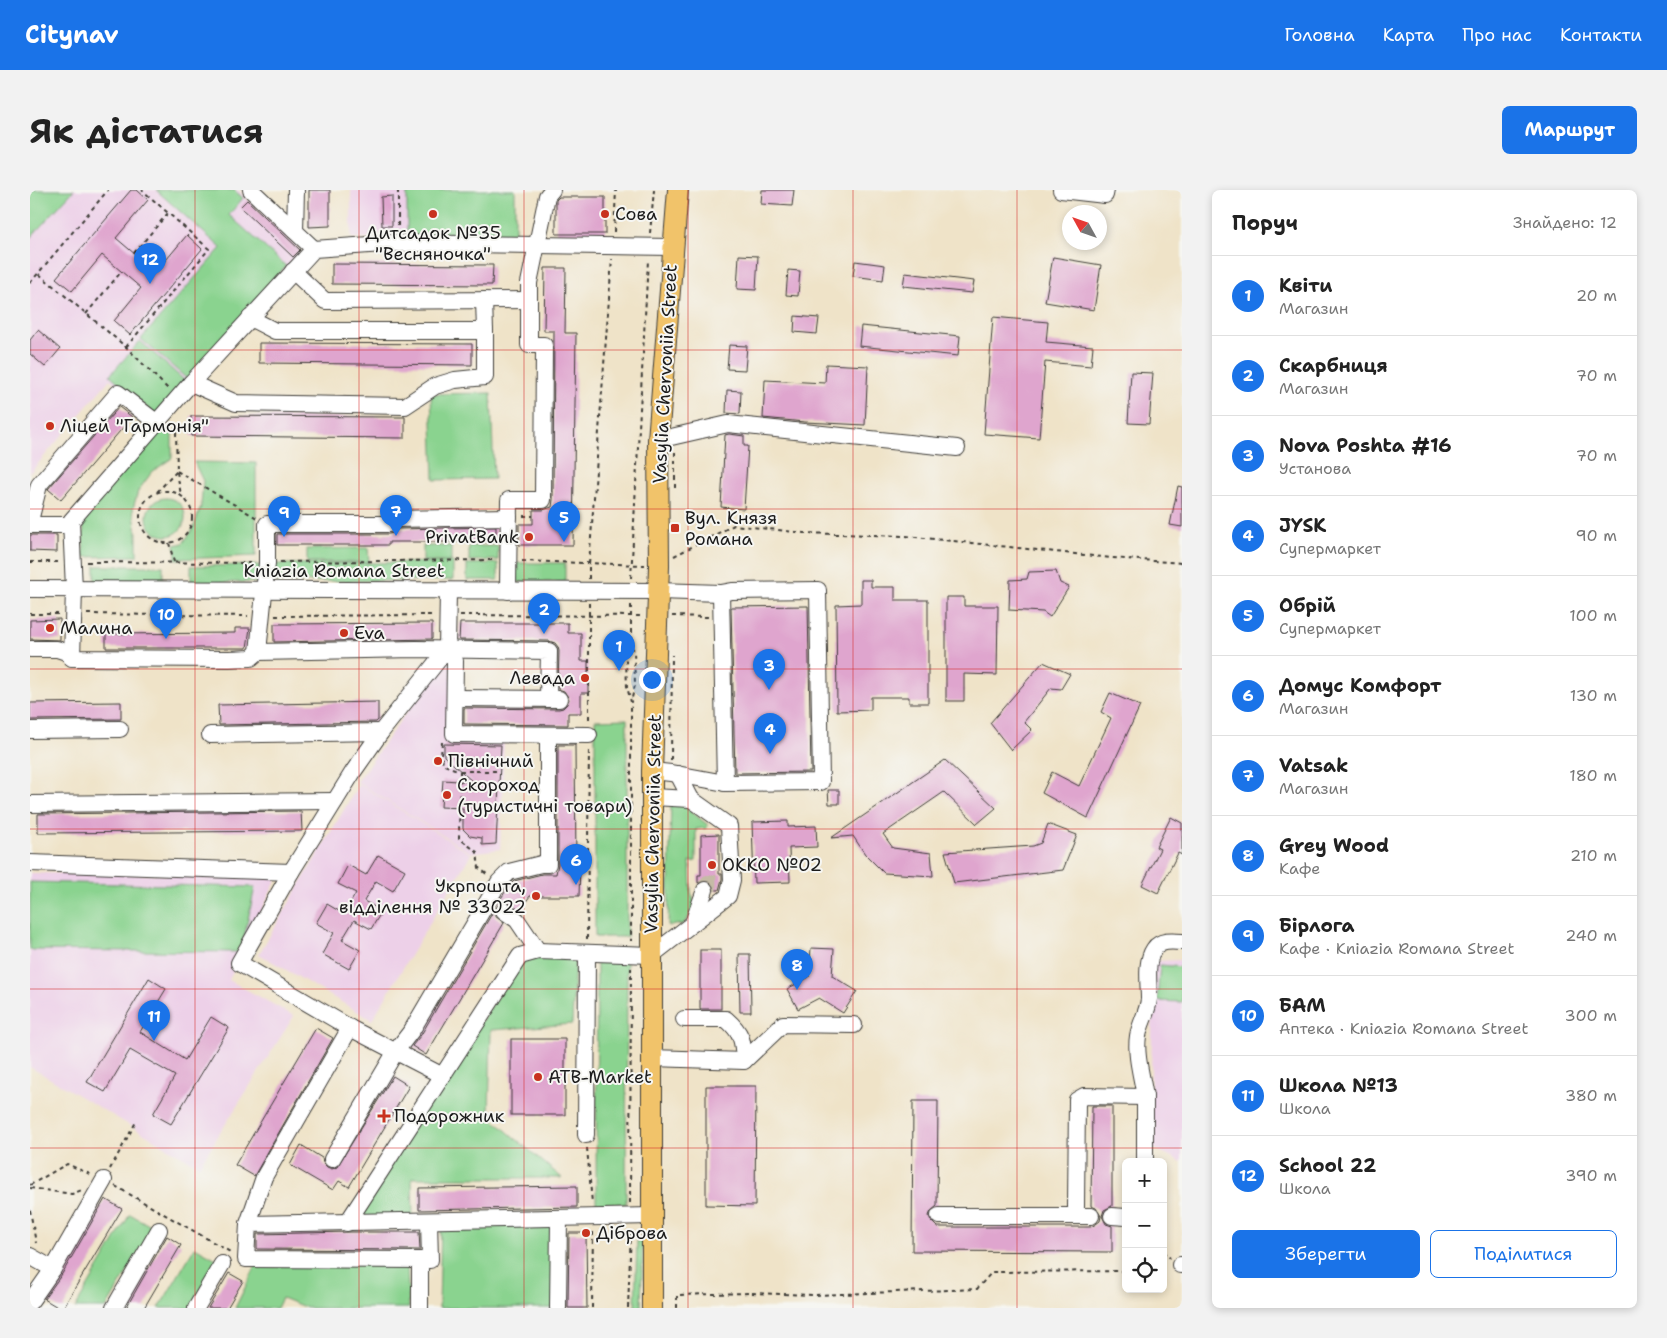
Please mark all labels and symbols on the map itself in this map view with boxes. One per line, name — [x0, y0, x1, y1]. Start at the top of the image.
place label: Сова — [615, 202, 657, 226]
north arrow — [1062, 205, 1107, 250]
marker: Дитсадок №35 "Весняночка" — [427, 208, 439, 220]
marker: Сова — [599, 208, 611, 220]
place label: Дитсадок №35 "Весняночка" — [365, 221, 501, 266]
pin: 12 — [134, 243, 166, 284]
street label: Vasylia Chervoniia Street — [647, 264, 683, 484]
place label: Ліцей "Гармонія" — [60, 414, 209, 438]
marker: Ліцей "Гармонія" — [44, 420, 56, 432]
pin: 7 — [380, 495, 412, 536]
pin: 9 — [268, 496, 300, 537]
pin: 5 — [548, 501, 580, 542]
place label: Вул. Князя Романа — [685, 506, 777, 551]
marker: Вул. Князя Романа — [669, 522, 681, 534]
place label: PrivatBank — [425, 525, 519, 549]
marker: PrivatBank — [523, 531, 535, 543]
street label: Kniazia Romana Street — [244, 559, 445, 583]
pin: 2 — [528, 593, 560, 634]
pin: 10 — [150, 598, 182, 639]
place label: Малина — [60, 616, 132, 640]
place label: Eva — [354, 621, 385, 645]
marker: Малина — [44, 622, 56, 634]
marker: Eva — [338, 627, 350, 639]
pin: 1 — [603, 630, 635, 671]
pin: 3 — [753, 649, 785, 690]
place label: Левада — [510, 666, 575, 690]
your location — [639, 667, 665, 693]
marker: Левада — [579, 672, 591, 684]
pin: 4 — [754, 713, 786, 754]
street label: Vasylia Chervoniia Street — [639, 714, 667, 934]
place label: Північний — [448, 749, 534, 773]
marker: Північний — [432, 755, 444, 767]
place label: Скороход (туристичні товари) — [457, 773, 632, 818]
marker: Скороход (туристичні товари) — [441, 789, 453, 801]
pin: 6 — [560, 844, 592, 885]
place label: ОККО №02 — [722, 853, 822, 877]
marker: ОККО №02 — [706, 859, 718, 871]
place label: Укрпошта, відділення № 33022 — [339, 874, 526, 919]
marker: Укрпошта, відділення № 33022 — [530, 890, 542, 902]
pin: 8 — [781, 949, 813, 990]
pin: 11 — [138, 1000, 170, 1041]
place label: ATB-Market — [548, 1065, 652, 1089]
marker: ATB-Market — [532, 1071, 544, 1083]
place label: Подорожник — [394, 1104, 505, 1128]
marker: Подорожник — [378, 1110, 390, 1122]
place label: Діброва — [596, 1221, 667, 1245]
marker: Діброва — [580, 1227, 592, 1239]

